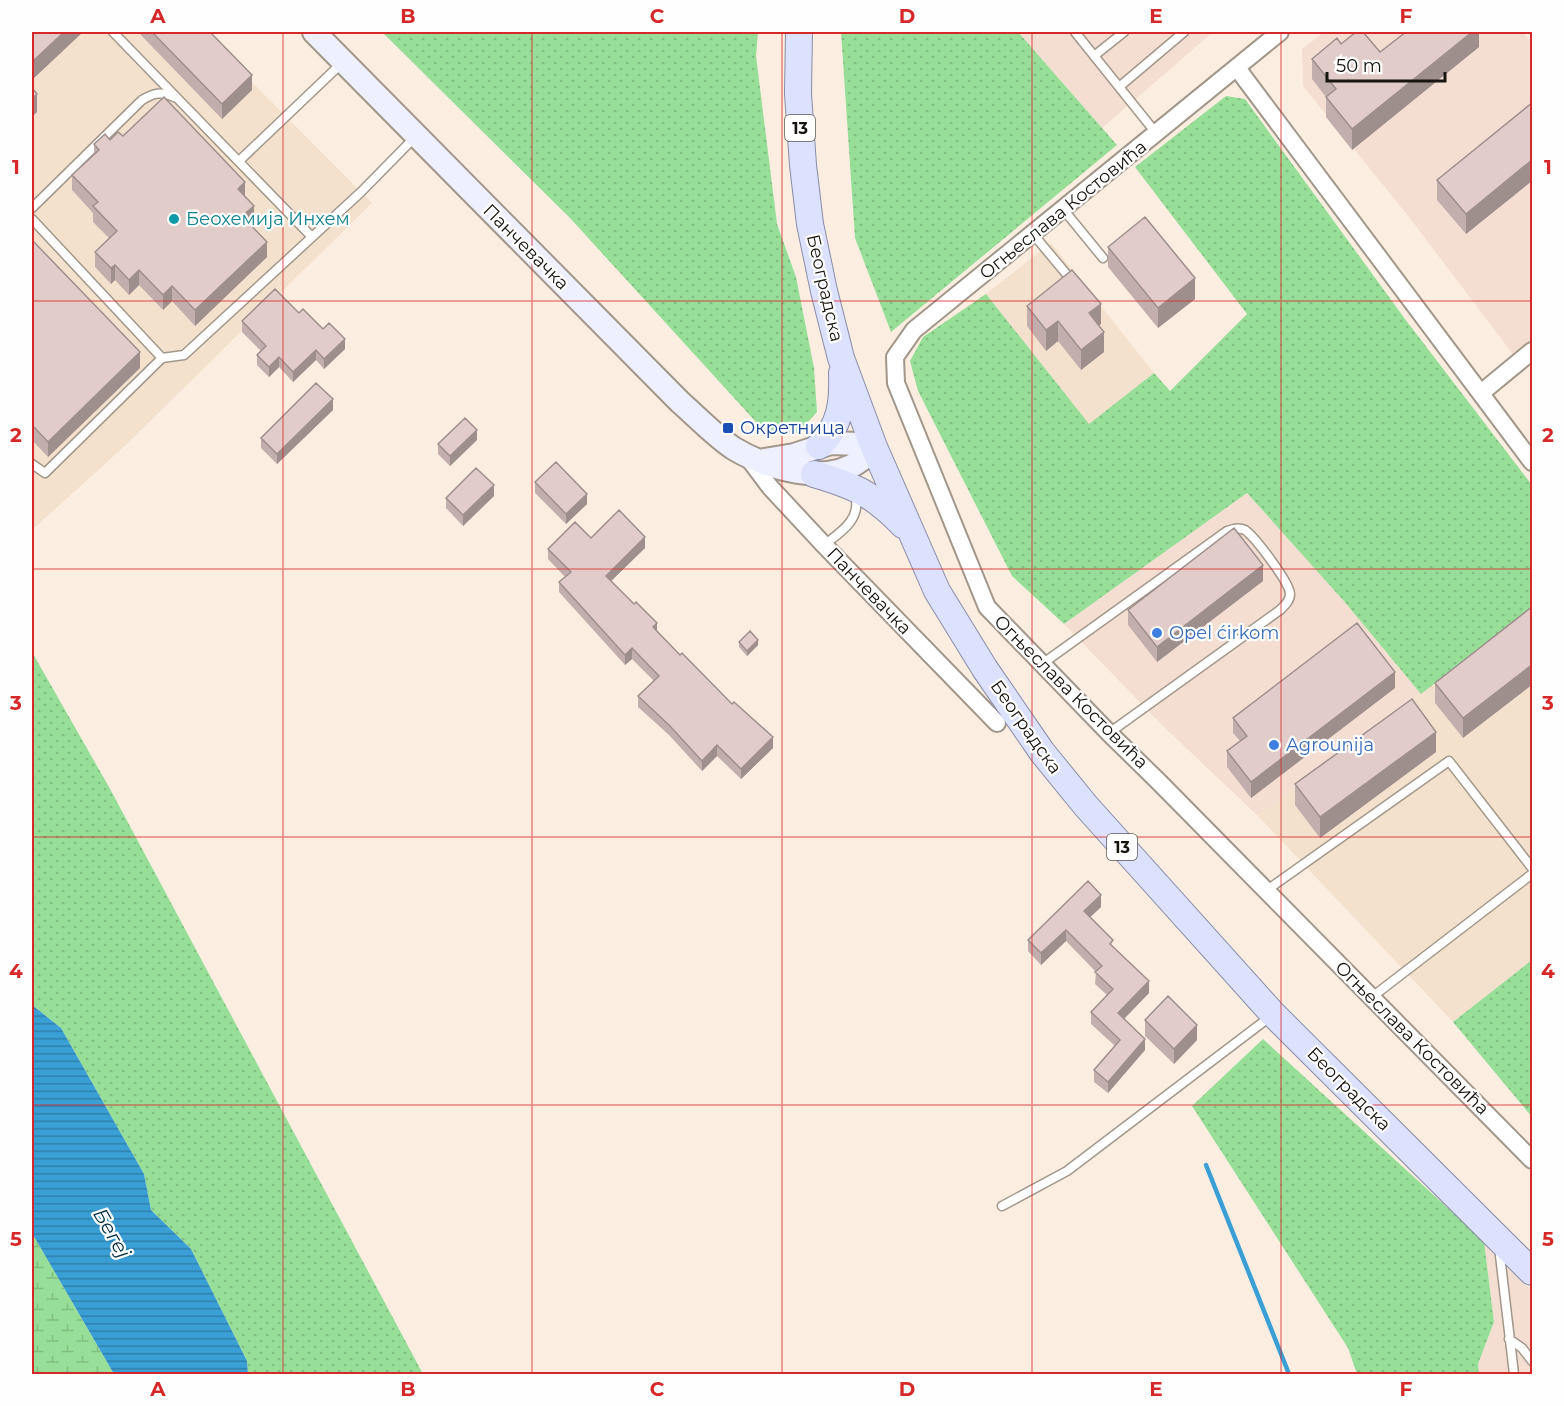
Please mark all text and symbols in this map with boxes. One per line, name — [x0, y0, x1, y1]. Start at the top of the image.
text: A — [149, 4, 166, 28]
text: B — [400, 4, 416, 28]
text: C — [650, 4, 665, 28]
text: D — [899, 4, 915, 28]
text: E — [1149, 4, 1163, 28]
text: F — [1400, 4, 1413, 28]
scale bar — [1327, 45, 1446, 83]
text: 50 m — [1336, 55, 1382, 77]
road number: 13 — [785, 115, 815, 141]
street label: Огњеслава Костовића — [975, 136, 1151, 284]
text: 1 — [12, 155, 20, 179]
text: 1 — [1544, 155, 1552, 179]
street label: Панчевачка — [478, 199, 574, 295]
place label: Беохемија Инхем — [186, 208, 350, 230]
marker: Беохемија Инхем — [167, 212, 181, 226]
street label: Београдска — [802, 232, 848, 344]
place label: Окретница — [740, 417, 845, 439]
marker: Окретница — [721, 421, 735, 435]
text: 2 — [10, 423, 22, 447]
text: 2 — [1542, 423, 1554, 447]
street label: Панчевачка — [822, 543, 916, 639]
street label: Огњеслава Костовића — [989, 610, 1153, 774]
place label: Opel ćirkom — [1169, 622, 1279, 644]
marker: Opel ćirkom — [1150, 626, 1164, 640]
street label: Београдска — [986, 676, 1066, 778]
text: 3 — [9, 691, 22, 715]
text: 3 — [1541, 691, 1554, 715]
place label: Agrounija — [1286, 734, 1374, 756]
marker: Agrounija — [1267, 738, 1281, 752]
road number: 13 — [1107, 834, 1137, 860]
street label: Огњеслава Костовића — [1330, 956, 1494, 1120]
text: 4 — [9, 959, 23, 983]
text: 4 — [1541, 959, 1555, 983]
street label: Београдска — [1302, 1042, 1396, 1136]
water label: Бегеј — [88, 1204, 136, 1263]
text: 5 — [10, 1227, 22, 1251]
text: 5 — [1542, 1227, 1554, 1251]
text: A — [149, 1377, 166, 1401]
text: B — [400, 1377, 416, 1401]
text: C — [650, 1377, 665, 1401]
text: D — [899, 1377, 915, 1401]
text: E — [1149, 1377, 1163, 1401]
text: F — [1400, 1377, 1413, 1401]

